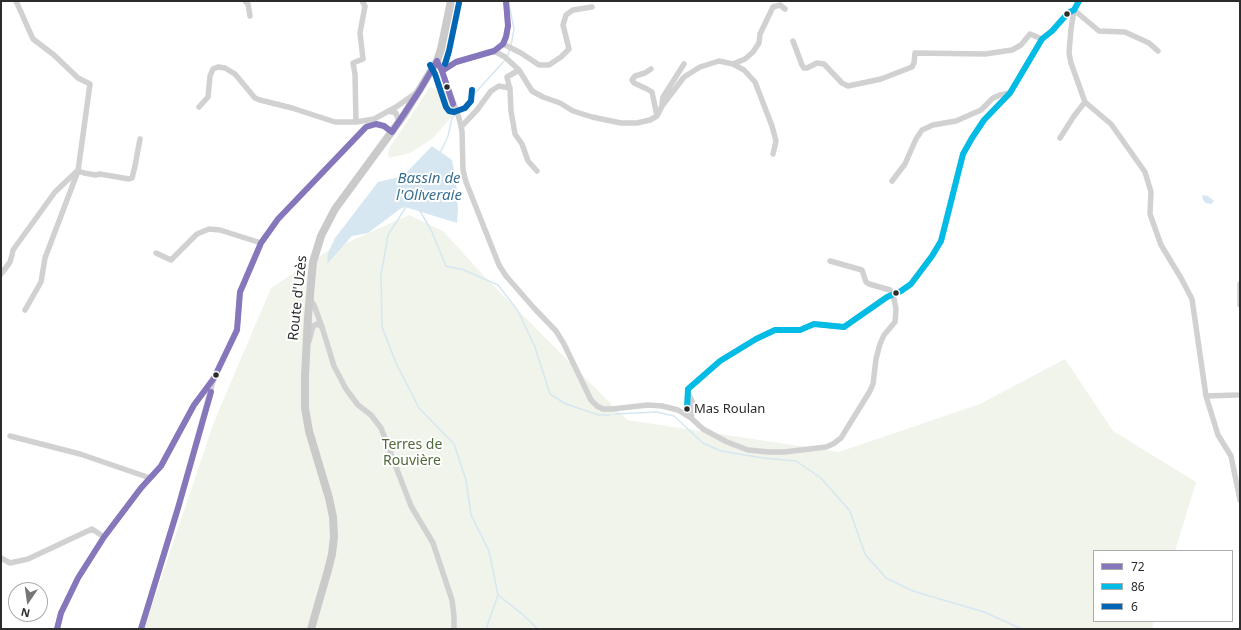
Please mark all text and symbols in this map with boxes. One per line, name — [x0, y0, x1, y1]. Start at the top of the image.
unlabelled marker — [1062, 9, 1072, 19]
unlabelled marker — [442, 82, 452, 92]
water label: Bassin de l'Oliveraie — [396, 170, 462, 205]
street label: Route d'Uzès — [285, 255, 311, 341]
unlabelled marker — [891, 288, 901, 298]
unlabelled marker — [211, 370, 221, 380]
place label: Mas Roulan — [694, 401, 765, 417]
marker: Mas Roulan — [682, 404, 692, 414]
park label: Terres de Rouvière — [382, 437, 442, 470]
legend — [1093, 550, 1233, 622]
text: 72 — [1131, 558, 1145, 575]
text: 86 — [1131, 578, 1145, 595]
north arrow — [8, 582, 48, 622]
text: 6 — [1131, 598, 1138, 615]
text: N — [19, 605, 31, 622]

